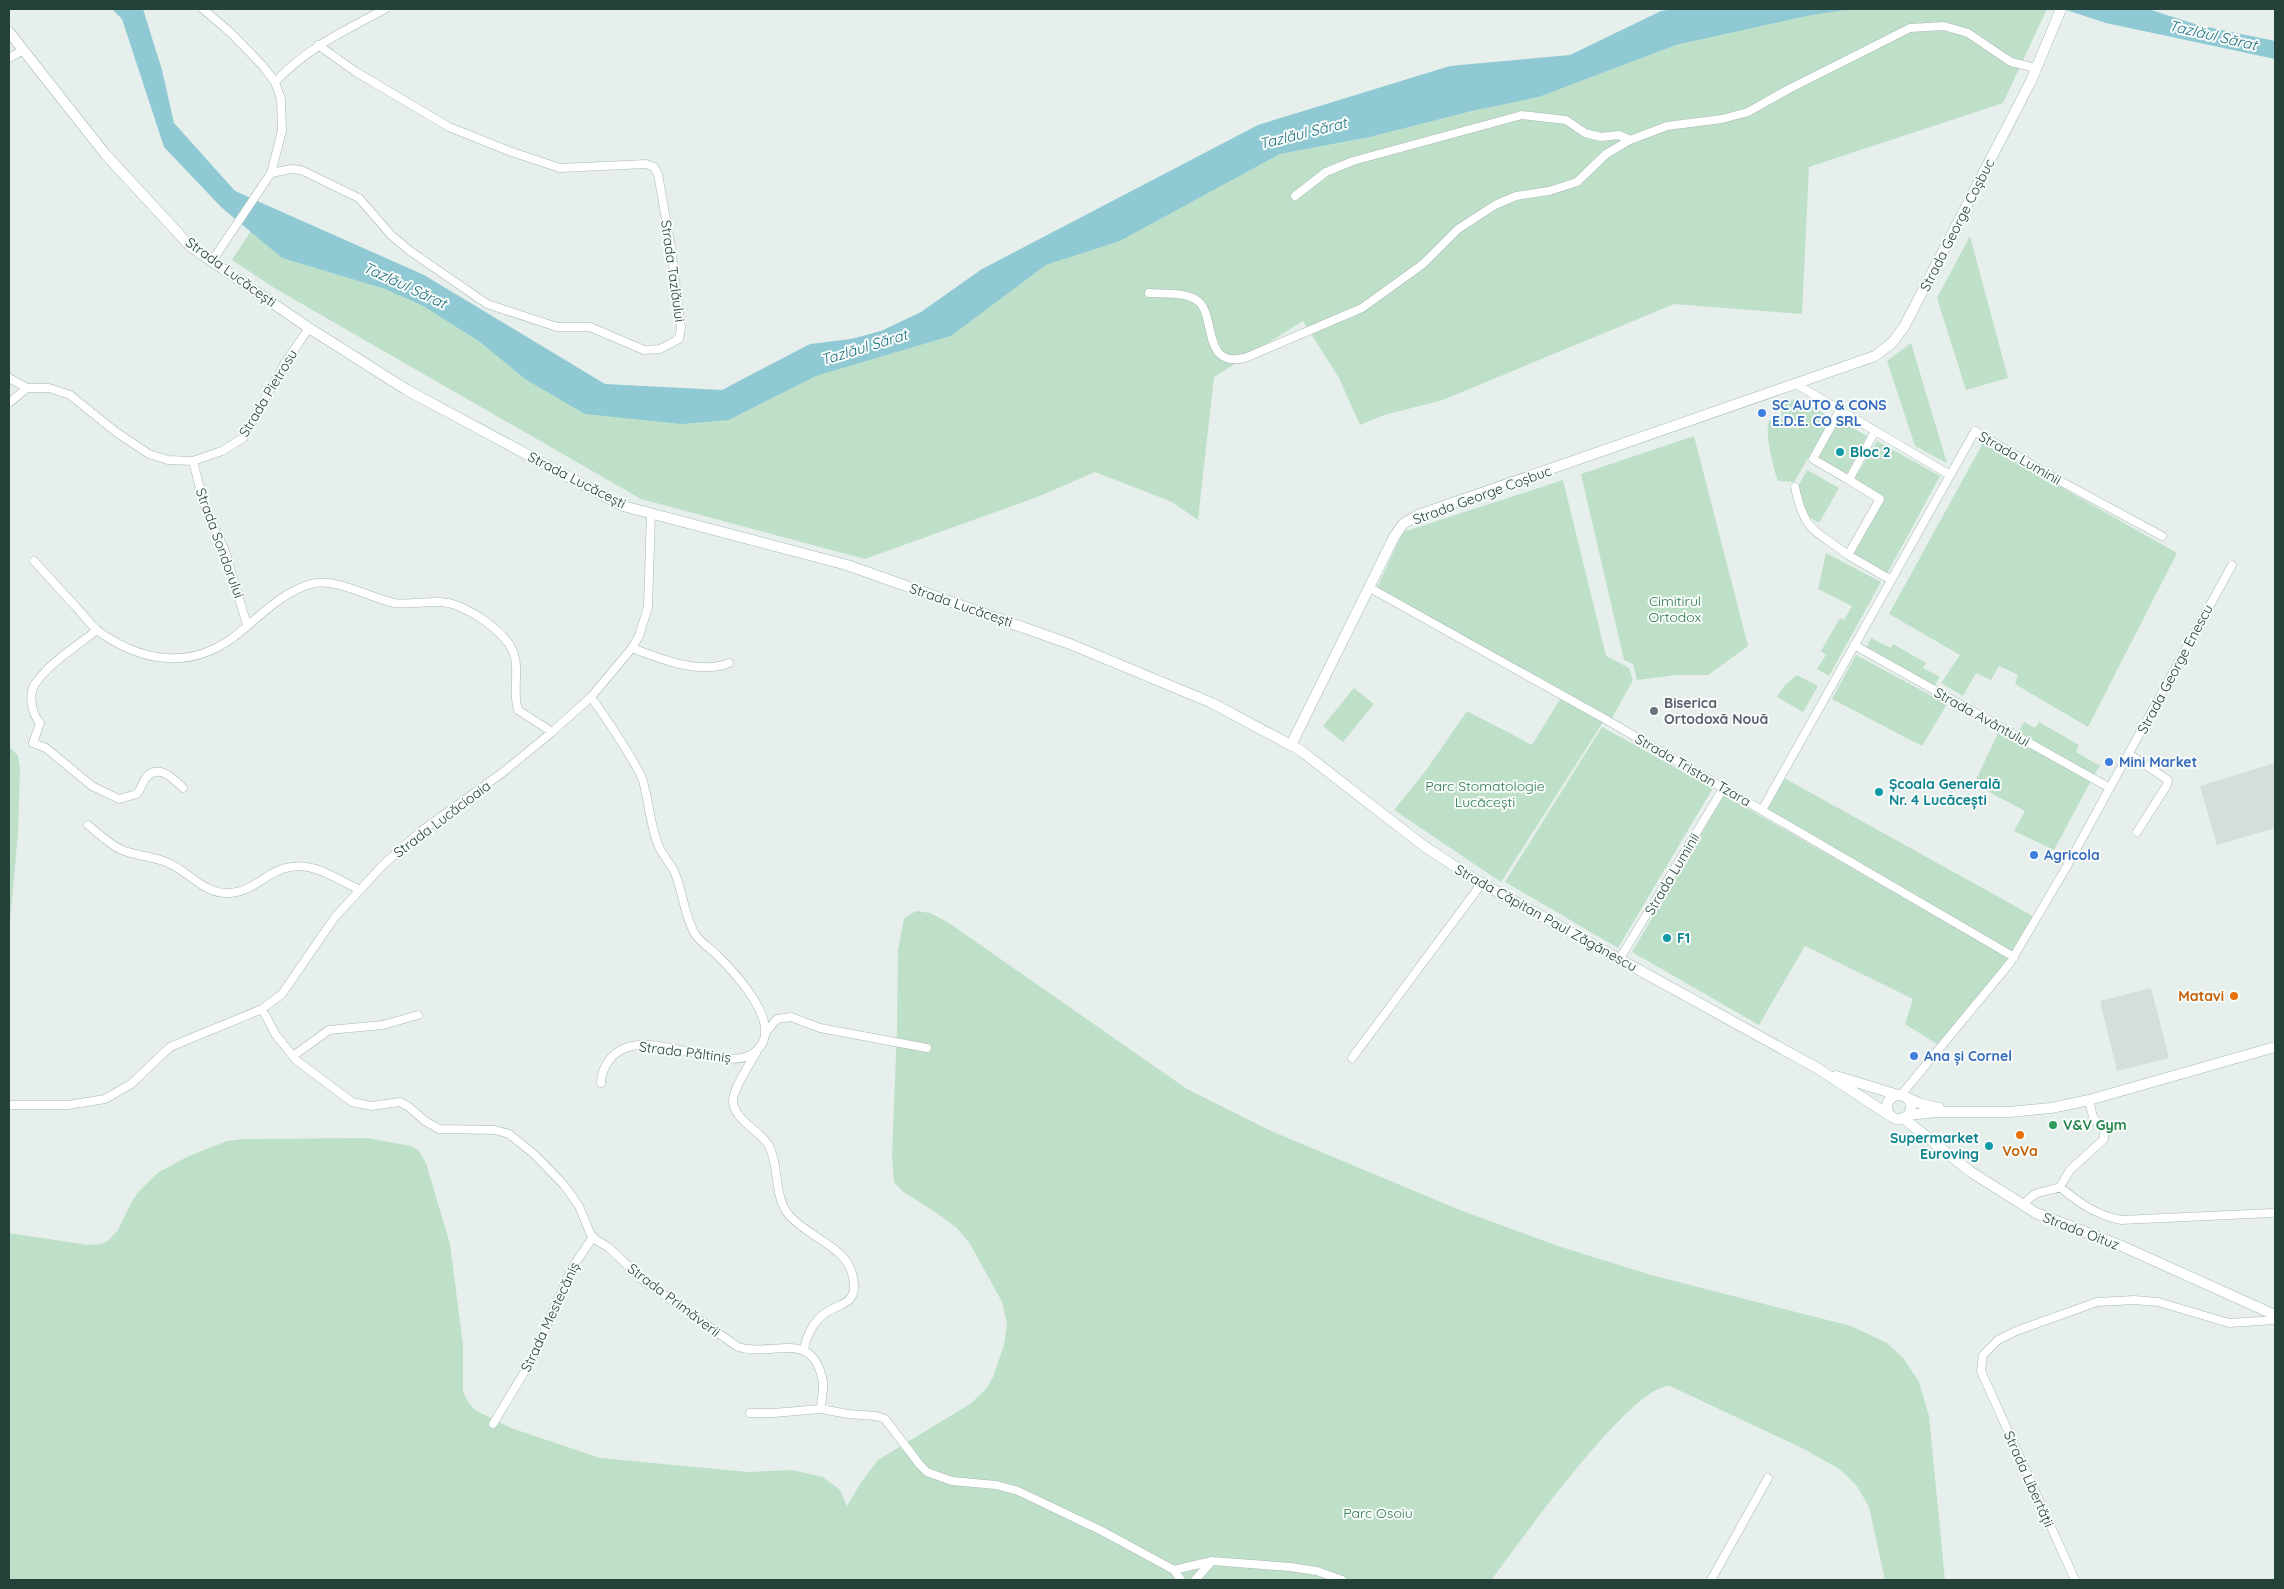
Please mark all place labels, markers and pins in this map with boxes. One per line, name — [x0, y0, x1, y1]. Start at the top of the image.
place label: SC AUTO & CONS E.D.E. CO SRL — [1772, 396, 1887, 430]
marker: SC AUTO & CONS E.D.E. CO SRL — [1756, 407, 1768, 419]
place label: Bloc 2 — [1850, 443, 1891, 461]
marker: Bloc 2 — [1834, 446, 1846, 458]
place label: Biserica Ortodoxă Nouă — [1664, 694, 1768, 728]
marker: Biserica Ortodoxă Nouă — [1648, 705, 1660, 717]
place label: Mini Market — [2119, 753, 2198, 771]
marker: Mini Market — [2103, 756, 2115, 768]
place label: Școala Generală Nr. 4 Lucăcești — [1889, 775, 2001, 810]
marker: Școala Generală Nr. 4 Lucăcești — [1873, 786, 1885, 798]
place label: Agricola — [2044, 846, 2100, 864]
marker: Agricola — [2028, 849, 2040, 861]
place label: F1 — [1677, 929, 1690, 947]
marker: F1 — [1661, 932, 1673, 944]
place label: Matavi — [2178, 987, 2224, 1005]
marker: Matavi — [2228, 990, 2240, 1002]
place label: Ana și Cornel — [1924, 1047, 2012, 1066]
marker: Ana și Cornel — [1908, 1050, 1920, 1062]
place label: V&V Gym — [2063, 1116, 2127, 1134]
marker: V&V Gym — [2047, 1119, 2059, 1131]
place label: Supermarket Euroving — [1890, 1129, 1979, 1163]
marker: VoVa — [2014, 1129, 2026, 1141]
marker: Supermarket Euroving — [1983, 1140, 1995, 1152]
place label: VoVa — [2002, 1142, 2038, 1160]

